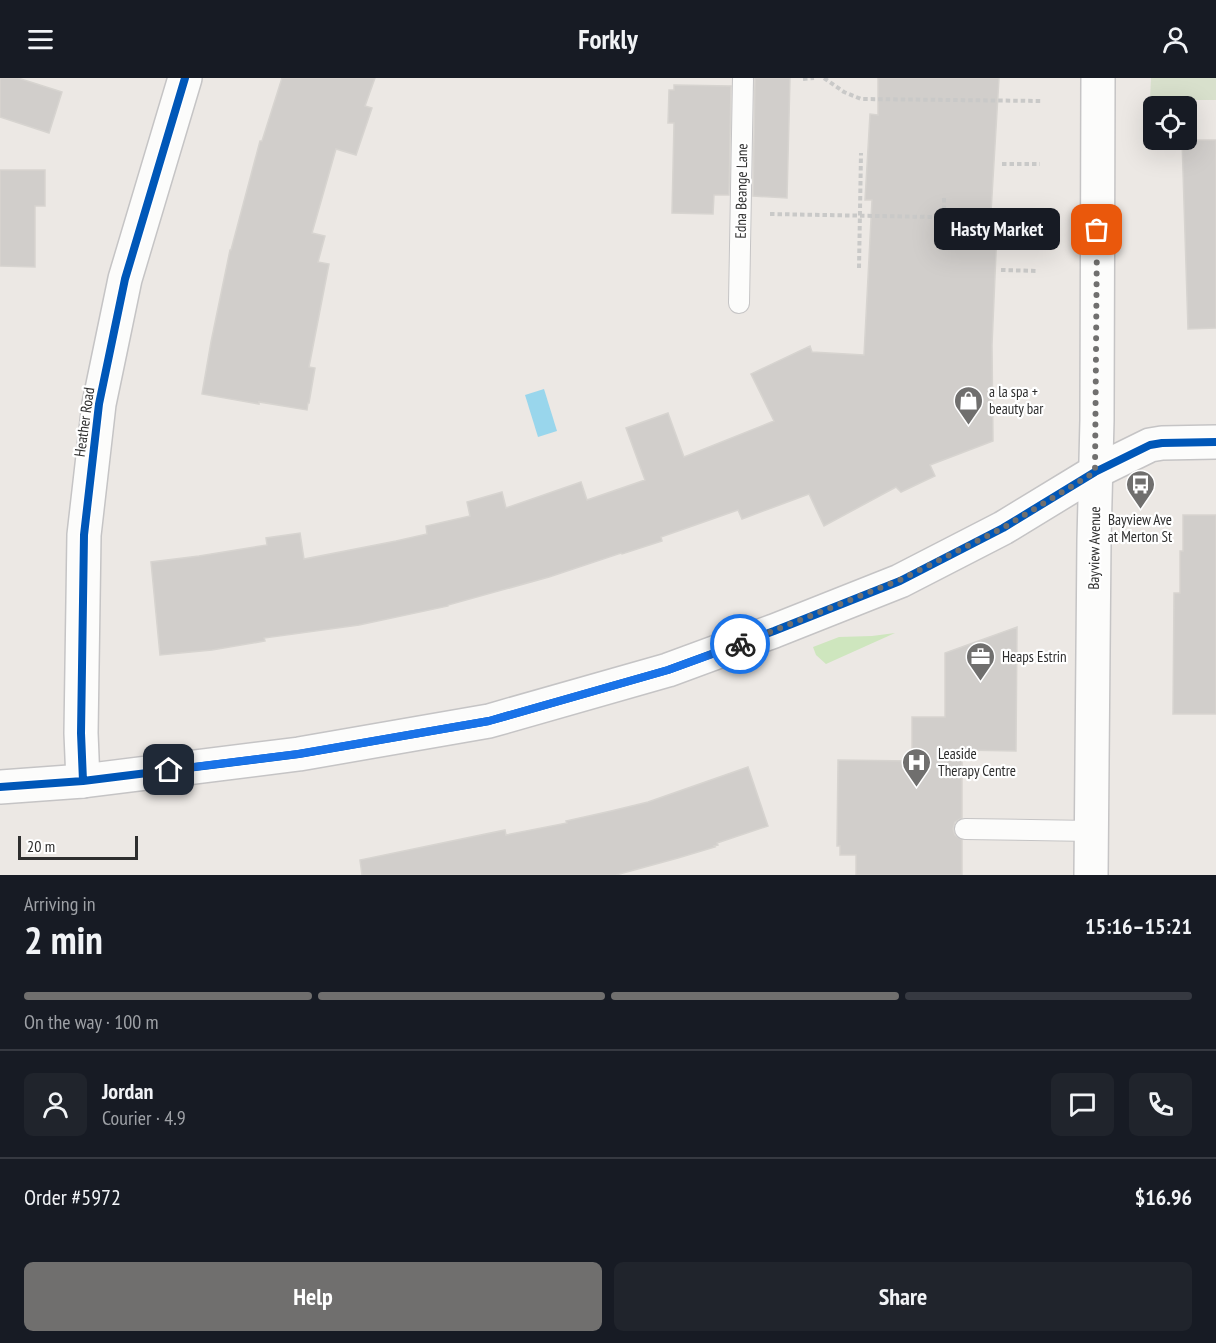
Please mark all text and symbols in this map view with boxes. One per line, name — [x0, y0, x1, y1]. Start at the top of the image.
text: Forkly — [578, 22, 638, 56]
icon: menu — [24, 23, 57, 56]
icon: person — [1159, 23, 1192, 56]
map controls — [1143, 96, 1197, 150]
button: locate — [1143, 96, 1197, 150]
street label: Edna Beange Lane — [731, 143, 751, 239]
pin — [1071, 204, 1122, 255]
callout: Hasty Market — [935, 209, 1061, 251]
icon: bag — [1080, 213, 1113, 246]
text: Hasty Market — [951, 216, 1043, 242]
place label: a la spa + beauty bar — [989, 382, 1044, 418]
shop icon: a la spa + beauty bar — [952, 384, 984, 426]
street label: Heather Road — [70, 386, 98, 458]
bus stop icon: Bayview Ave at Merton St — [1124, 468, 1156, 510]
street label: Bayview Avenue — [1084, 506, 1104, 590]
place label: Bayview Ave at Merton St — [1108, 510, 1172, 546]
courier — [710, 614, 770, 674]
icon: bike — [724, 628, 757, 661]
office icon: Heaps Estrin — [965, 640, 997, 682]
place label: Heaps Estrin — [1002, 647, 1067, 666]
pin — [143, 744, 194, 795]
place label: Leaside Therapy Centre — [938, 744, 1016, 780]
hospital icon: Leaside Therapy Centre — [901, 746, 933, 788]
icon: home — [152, 753, 185, 786]
scale bar — [18, 833, 138, 860]
text: 20 m — [27, 836, 55, 856]
text: Arriving in — [24, 891, 96, 917]
text: 15:16–15:21 — [1085, 912, 1192, 940]
text: 2 min — [24, 914, 103, 965]
text: On the way · 100 m — [24, 1009, 159, 1035]
button: person — [24, 1073, 87, 1136]
button: chat — [1051, 1073, 1114, 1136]
button: phone — [1129, 1073, 1192, 1136]
text: Jordan — [102, 1077, 153, 1105]
text: Courier · 4.9 — [102, 1105, 186, 1131]
text: Order #5972 — [24, 1183, 121, 1211]
text: $16.96 — [1135, 1183, 1192, 1211]
button: Help — [24, 1262, 602, 1331]
button: Share — [614, 1262, 1192, 1331]

